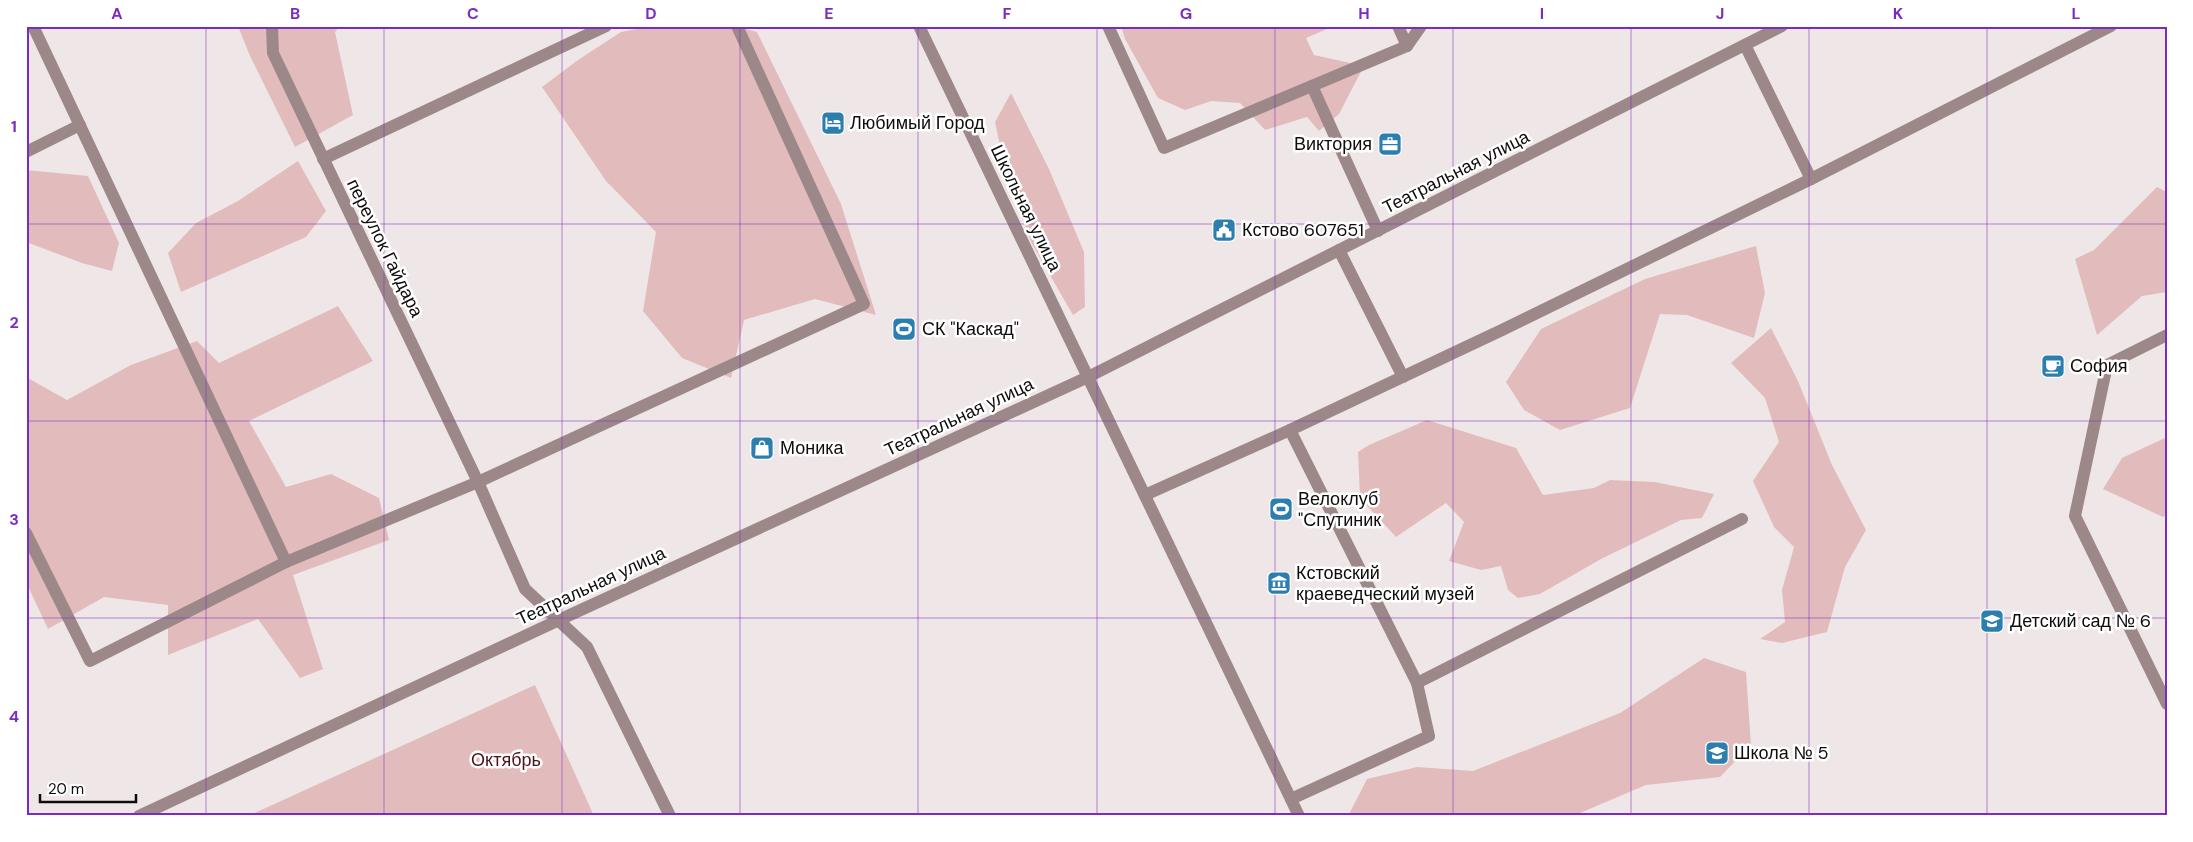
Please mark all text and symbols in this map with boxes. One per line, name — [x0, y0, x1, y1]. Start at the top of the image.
text: A — [111, 3, 123, 24]
text: B — [290, 3, 300, 24]
text: C — [467, 3, 479, 24]
text: D — [645, 3, 657, 24]
text: E — [824, 3, 834, 24]
text: F — [1003, 3, 1012, 24]
text: G — [1180, 3, 1192, 24]
text: H — [1358, 3, 1370, 24]
text: I — [1540, 3, 1544, 24]
text: J — [1716, 3, 1724, 24]
text: K — [1893, 3, 1904, 24]
text: L — [2072, 3, 2081, 24]
hotel icon: Любимый Город — [820, 110, 846, 136]
place label: Любимый Город — [850, 111, 985, 135]
text: 1 — [11, 116, 17, 137]
street label: Театральная улица — [1378, 124, 1534, 219]
office icon: Виктория — [1377, 131, 1403, 157]
place label: Виктория — [1294, 132, 1372, 156]
street label: Школьная улица — [985, 141, 1067, 276]
street label: переулок Гайдара — [341, 175, 429, 322]
public building icon: Кстово 607651 — [1211, 217, 1237, 243]
place label: Кстово 607651 — [1242, 218, 1364, 242]
text: 2 — [9, 312, 19, 333]
sports icon: СК "Каскад" — [891, 316, 917, 342]
place label: СК "Каскад" — [922, 317, 1019, 341]
cafe icon: София — [2040, 353, 2066, 379]
place label: София — [2070, 354, 2128, 378]
street label: Театральная улица — [881, 372, 1038, 462]
shop icon: Моника — [749, 435, 775, 461]
place label: Моника — [780, 436, 844, 460]
place label: Велоклуб "Спутиник — [1298, 487, 1381, 532]
sports icon: Велоклуб "Спутиник — [1268, 496, 1294, 522]
text: 3 — [9, 509, 19, 530]
street label: Театральная улица — [513, 541, 670, 631]
place label: Кстовский краеведческий музей — [1296, 561, 1474, 606]
museum icon: Кстовский краеведческий музей — [1266, 570, 1292, 596]
school or university icon: Детский сад № 6 — [1979, 608, 2005, 634]
place label: Детский сад № 6 — [2010, 609, 2151, 633]
text: 4 — [9, 706, 19, 727]
school or university icon: Школа № 5 — [1704, 740, 1730, 766]
place label: Школа № 5 — [1734, 741, 1829, 765]
park label: Октябрь — [471, 748, 541, 772]
scale bar — [40, 772, 136, 804]
text: 20 m — [48, 779, 84, 799]

